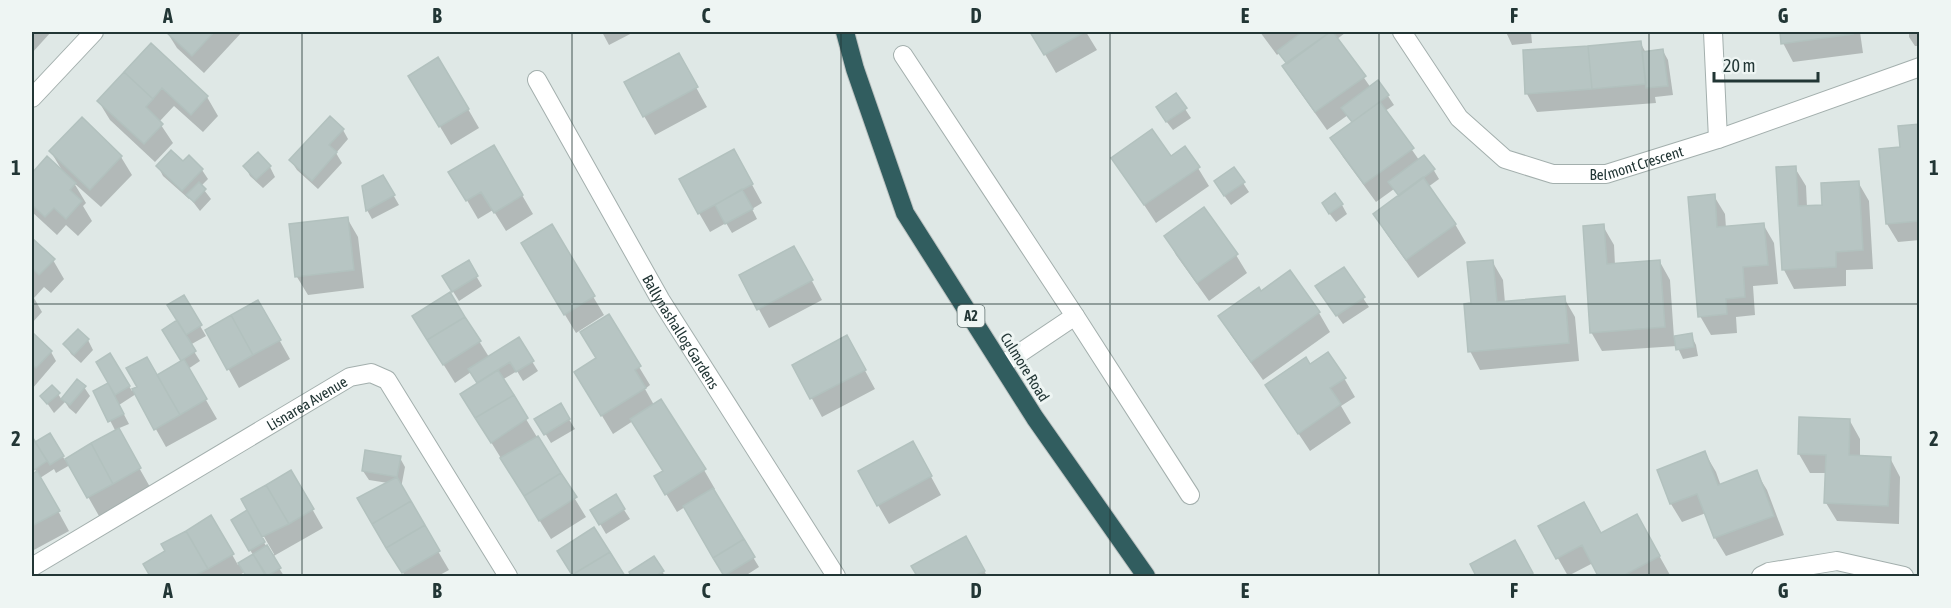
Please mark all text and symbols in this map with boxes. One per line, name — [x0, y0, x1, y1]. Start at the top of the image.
text: A — [162, 4, 173, 27]
text: B — [432, 4, 442, 27]
text: C — [702, 4, 711, 27]
text: D — [970, 4, 982, 27]
text: E — [1241, 4, 1250, 27]
text: F — [1510, 4, 1518, 27]
text: G — [1778, 4, 1789, 27]
scale bar — [1714, 45, 1818, 83]
text: 20 m — [1723, 55, 1755, 76]
street label: Belmont Crescent — [1590, 142, 1685, 183]
text: 1 — [11, 156, 21, 179]
text: 1 — [1929, 156, 1939, 179]
street label: Ballynashallog Gardens — [639, 271, 723, 392]
road number: A2 — [958, 305, 984, 327]
street label: Culmore Road — [997, 330, 1053, 404]
street label: Lisnarea Avenue — [263, 372, 350, 433]
text: 2 — [11, 427, 21, 450]
text: 2 — [1929, 427, 1939, 450]
text: A — [162, 579, 173, 602]
text: B — [432, 579, 442, 602]
text: C — [702, 579, 711, 602]
text: D — [970, 579, 982, 602]
text: E — [1241, 579, 1250, 602]
text: F — [1510, 579, 1518, 602]
text: G — [1778, 579, 1789, 602]

